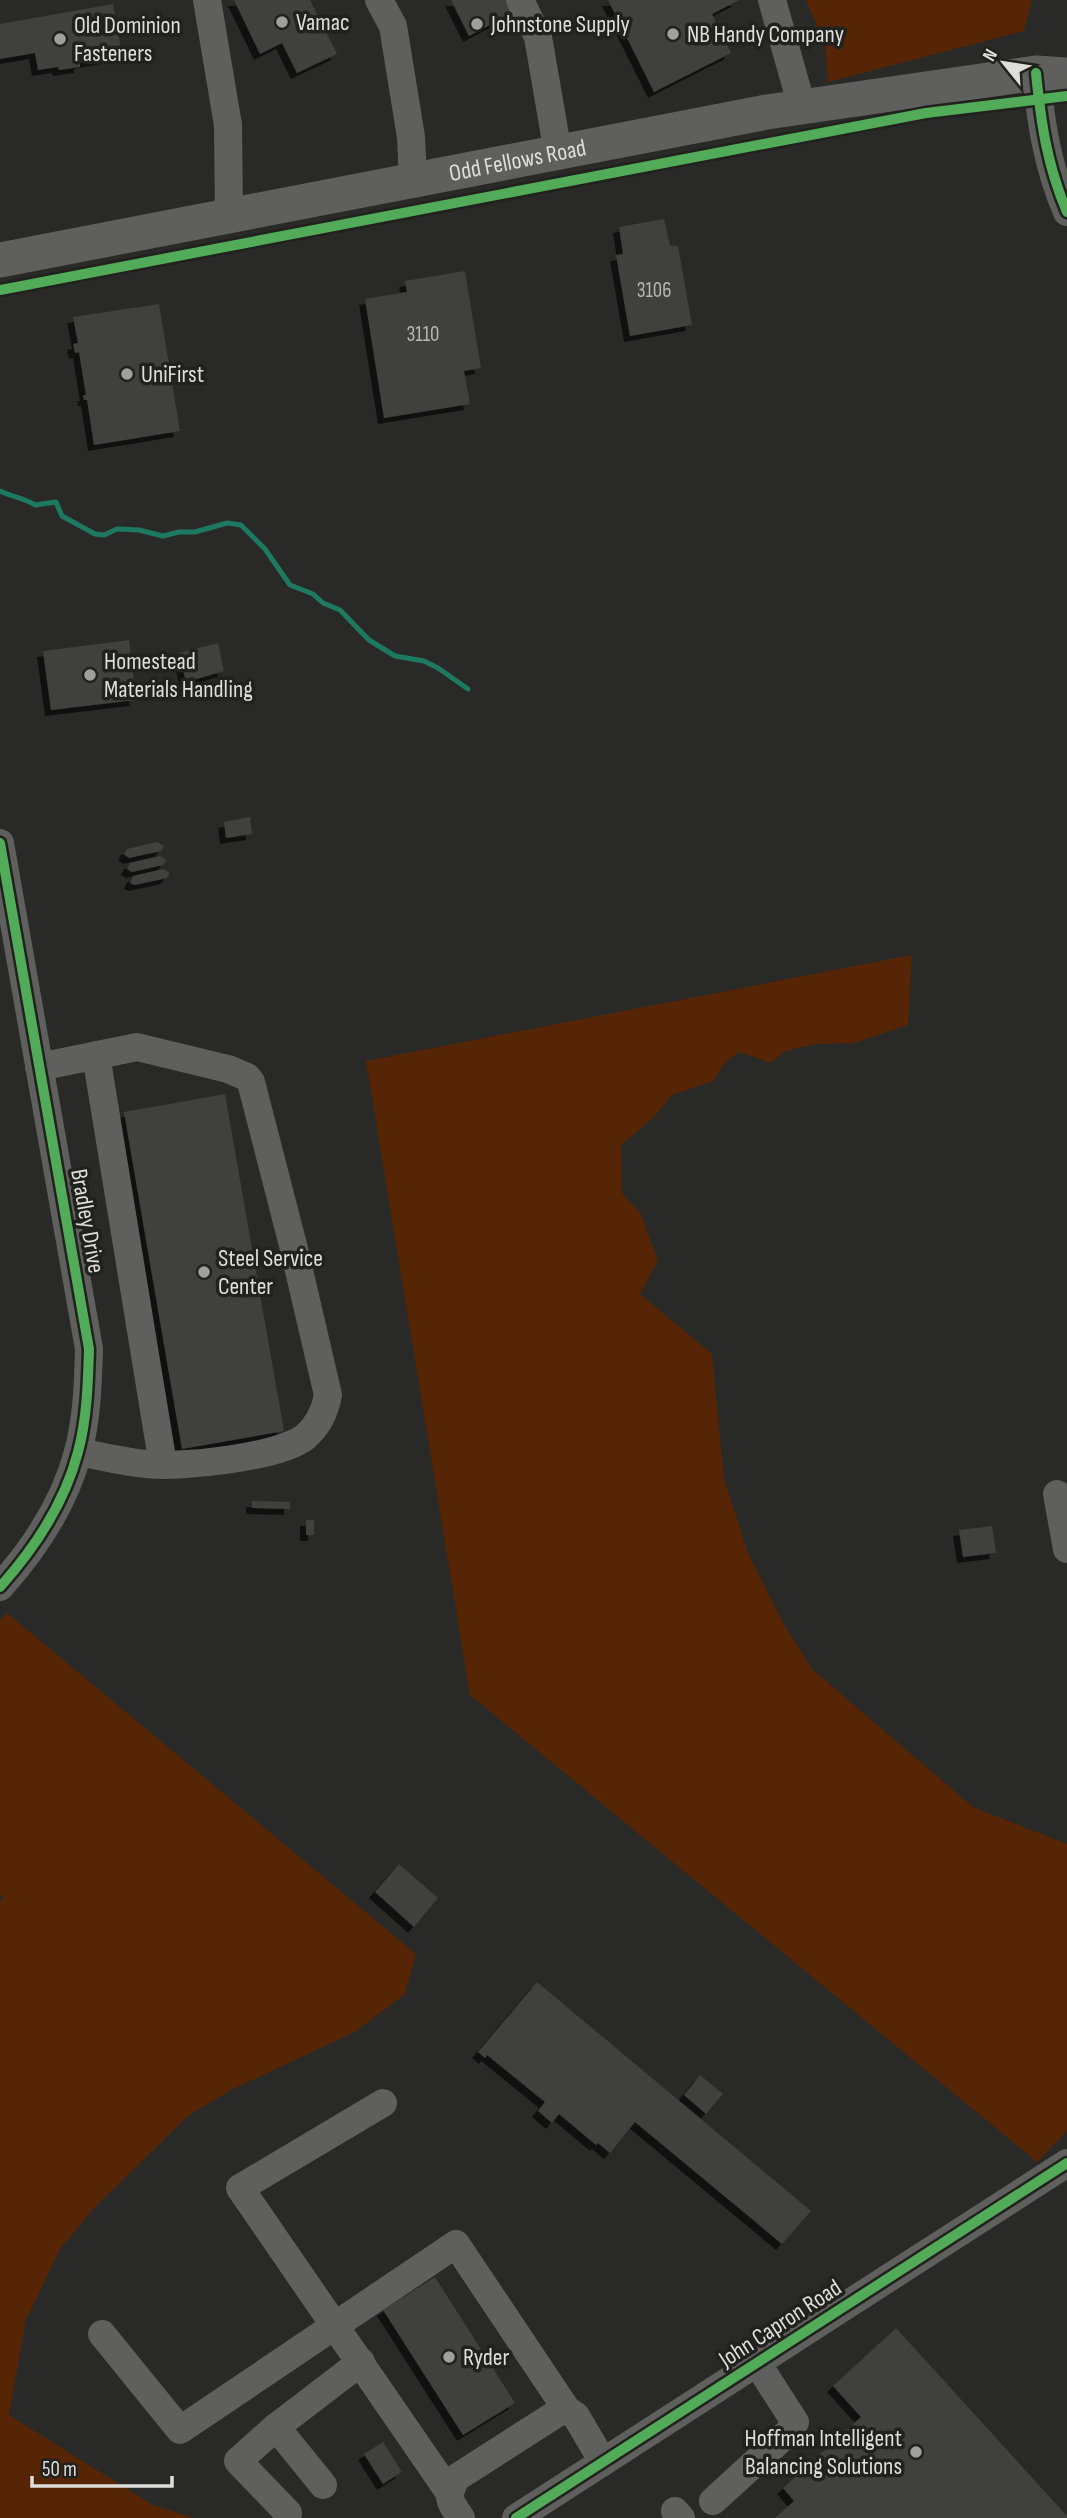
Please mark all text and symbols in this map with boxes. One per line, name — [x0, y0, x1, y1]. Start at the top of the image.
place label: Vamac — [296, 8, 350, 37]
place label: Johnstone Supply — [490, 10, 630, 39]
place label: Old Dominion Fasteners — [74, 11, 181, 68]
marker: Vamac — [274, 14, 290, 30]
marker: Johnstone Supply — [469, 16, 485, 32]
place label: NB Handy Company — [687, 20, 844, 49]
marker: NB Handy Company — [665, 26, 681, 42]
north arrow — [969, 28, 1039, 98]
marker: Old Dominion Fasteners — [52, 31, 68, 47]
text: N — [978, 45, 1003, 65]
street label: Odd Fellows Road — [447, 133, 588, 188]
house number: 3106 — [637, 278, 671, 303]
house number: 3110 — [407, 322, 439, 347]
place label: UniFirst — [141, 360, 204, 389]
marker: UniFirst — [119, 366, 135, 382]
place label: Homestead Materials Handling — [104, 647, 253, 704]
marker: Homestead Materials Handling — [82, 667, 98, 683]
street label: Bradley Drive — [64, 1167, 111, 1275]
place label: Steel Service Center — [218, 1244, 323, 1301]
marker: Steel Service Center — [196, 1264, 212, 1280]
street label: John Capron Road — [713, 2273, 847, 2374]
place label: Ryder — [463, 2343, 509, 2372]
marker: Ryder — [441, 2349, 457, 2365]
place label: Hoffman Intelligent Balancing Solutions — [745, 2424, 902, 2481]
scale bar — [32, 2444, 172, 2488]
marker: Hoffman Intelligent Balancing Solutions — [908, 2444, 924, 2460]
text: 50 m — [42, 2457, 77, 2482]

